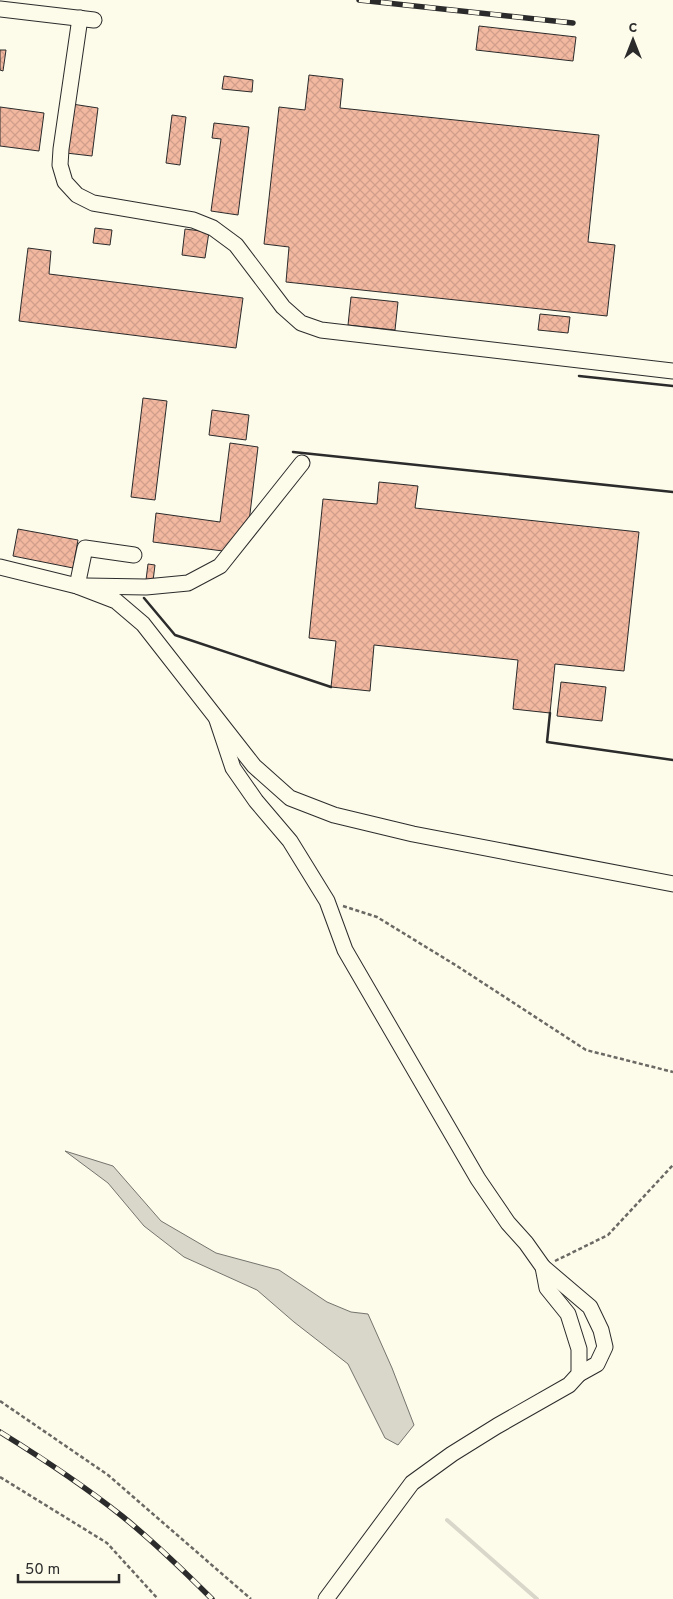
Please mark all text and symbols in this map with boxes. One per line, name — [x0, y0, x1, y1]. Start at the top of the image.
north arrow — [608, 15, 658, 65]
text: С — [629, 20, 638, 37]
scale bar — [18, 1552, 119, 1584]
text: 50 m — [25, 1561, 60, 1580]

